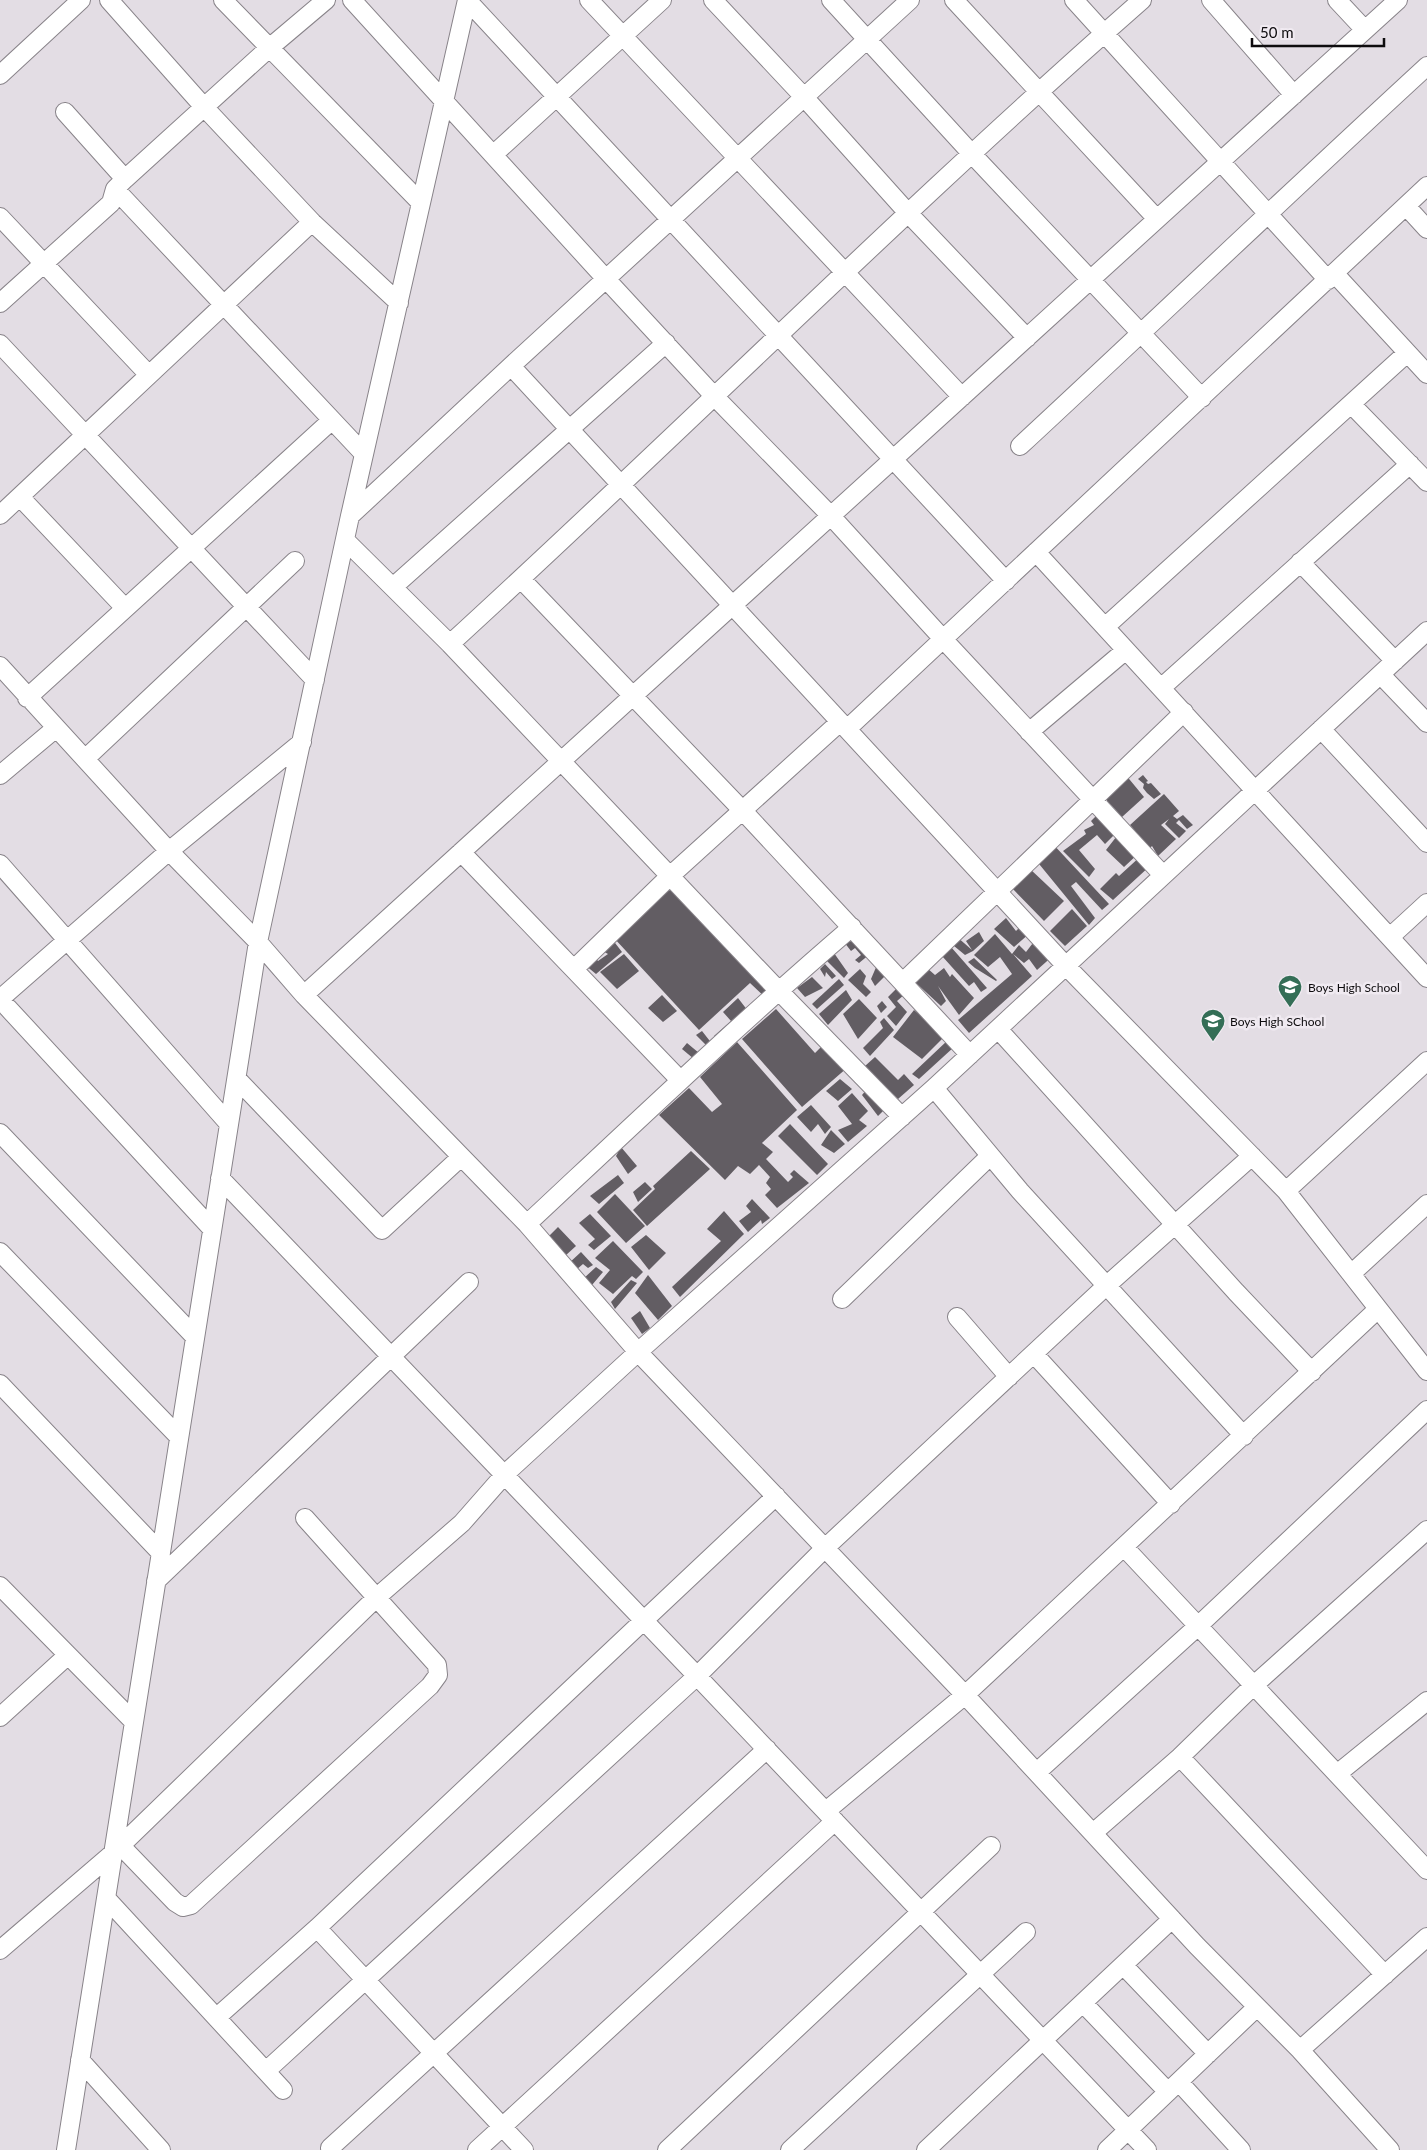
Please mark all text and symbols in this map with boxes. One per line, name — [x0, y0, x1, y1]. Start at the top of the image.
scale bar — [1252, 15, 1384, 47]
text: 50 m — [1260, 23, 1294, 41]
school or university icon: Boys High School — [1277, 974, 1303, 1008]
place label: Boys High School — [1308, 980, 1400, 995]
school or university icon: Boys High SChool — [1200, 1008, 1226, 1042]
place label: Boys High SChool — [1230, 1014, 1324, 1029]

